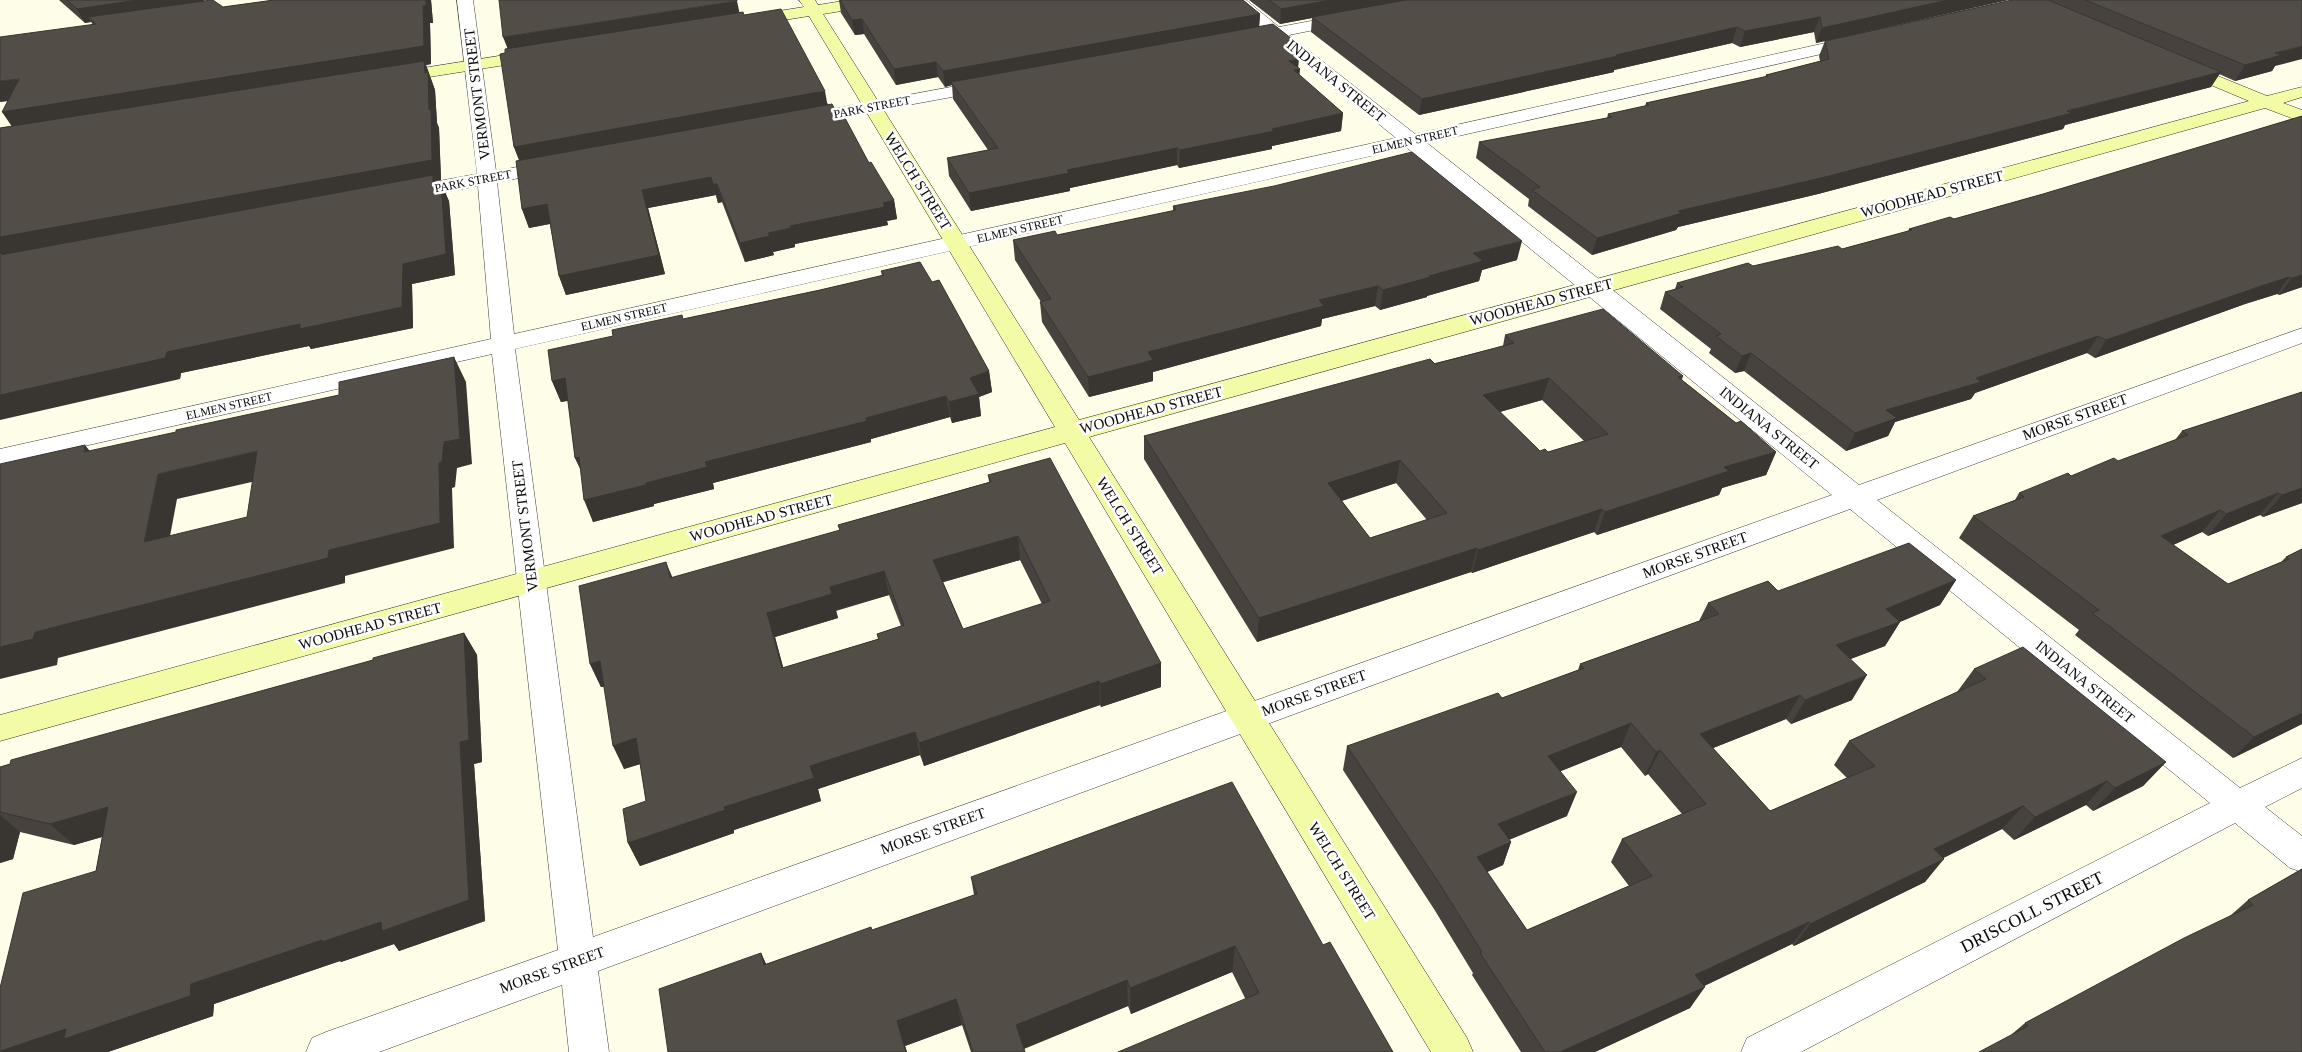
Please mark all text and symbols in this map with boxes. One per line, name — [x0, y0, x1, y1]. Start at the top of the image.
street label: VERMONT STREET — [461, 27, 493, 161]
street label: INDIANA STREET — [1284, 36, 1388, 126]
street label: PARK STREET — [832, 93, 912, 121]
street label: ELMEN STREET — [1370, 123, 1460, 157]
street label: WELCH STREET — [882, 129, 954, 233]
street label: PARK STREET — [433, 167, 513, 195]
street label: WOODHEAD STREET — [1859, 167, 2005, 221]
street label: ELMEN STREET — [975, 212, 1065, 246]
street label: WOODHEAD STREET — [1468, 275, 1614, 329]
street label: ELMEN STREET — [579, 300, 669, 334]
street label: WOODHEAD STREET — [1078, 383, 1224, 437]
street label: INDIANA STREET — [1717, 383, 1821, 473]
street label: ELMEN STREET — [184, 389, 274, 423]
street label: MORSE STREET — [2020, 391, 2130, 443]
street label: VERMONT STREET — [509, 459, 541, 593]
street label: WELCH STREET — [1094, 474, 1166, 578]
street label: WOODHEAD STREET — [688, 491, 834, 545]
street label: MORSE STREET — [1640, 529, 1750, 581]
street label: WOODHEAD STREET — [297, 599, 443, 653]
street label: INDIANA STREET — [2033, 637, 2137, 727]
street label: MORSE STREET — [1259, 667, 1369, 719]
street label: MORSE STREET — [878, 805, 988, 857]
street label: WELCH STREET — [1306, 819, 1378, 923]
street label: DRISCOLL STREET — [1957, 867, 2107, 957]
street label: MORSE STREET — [497, 944, 607, 996]

